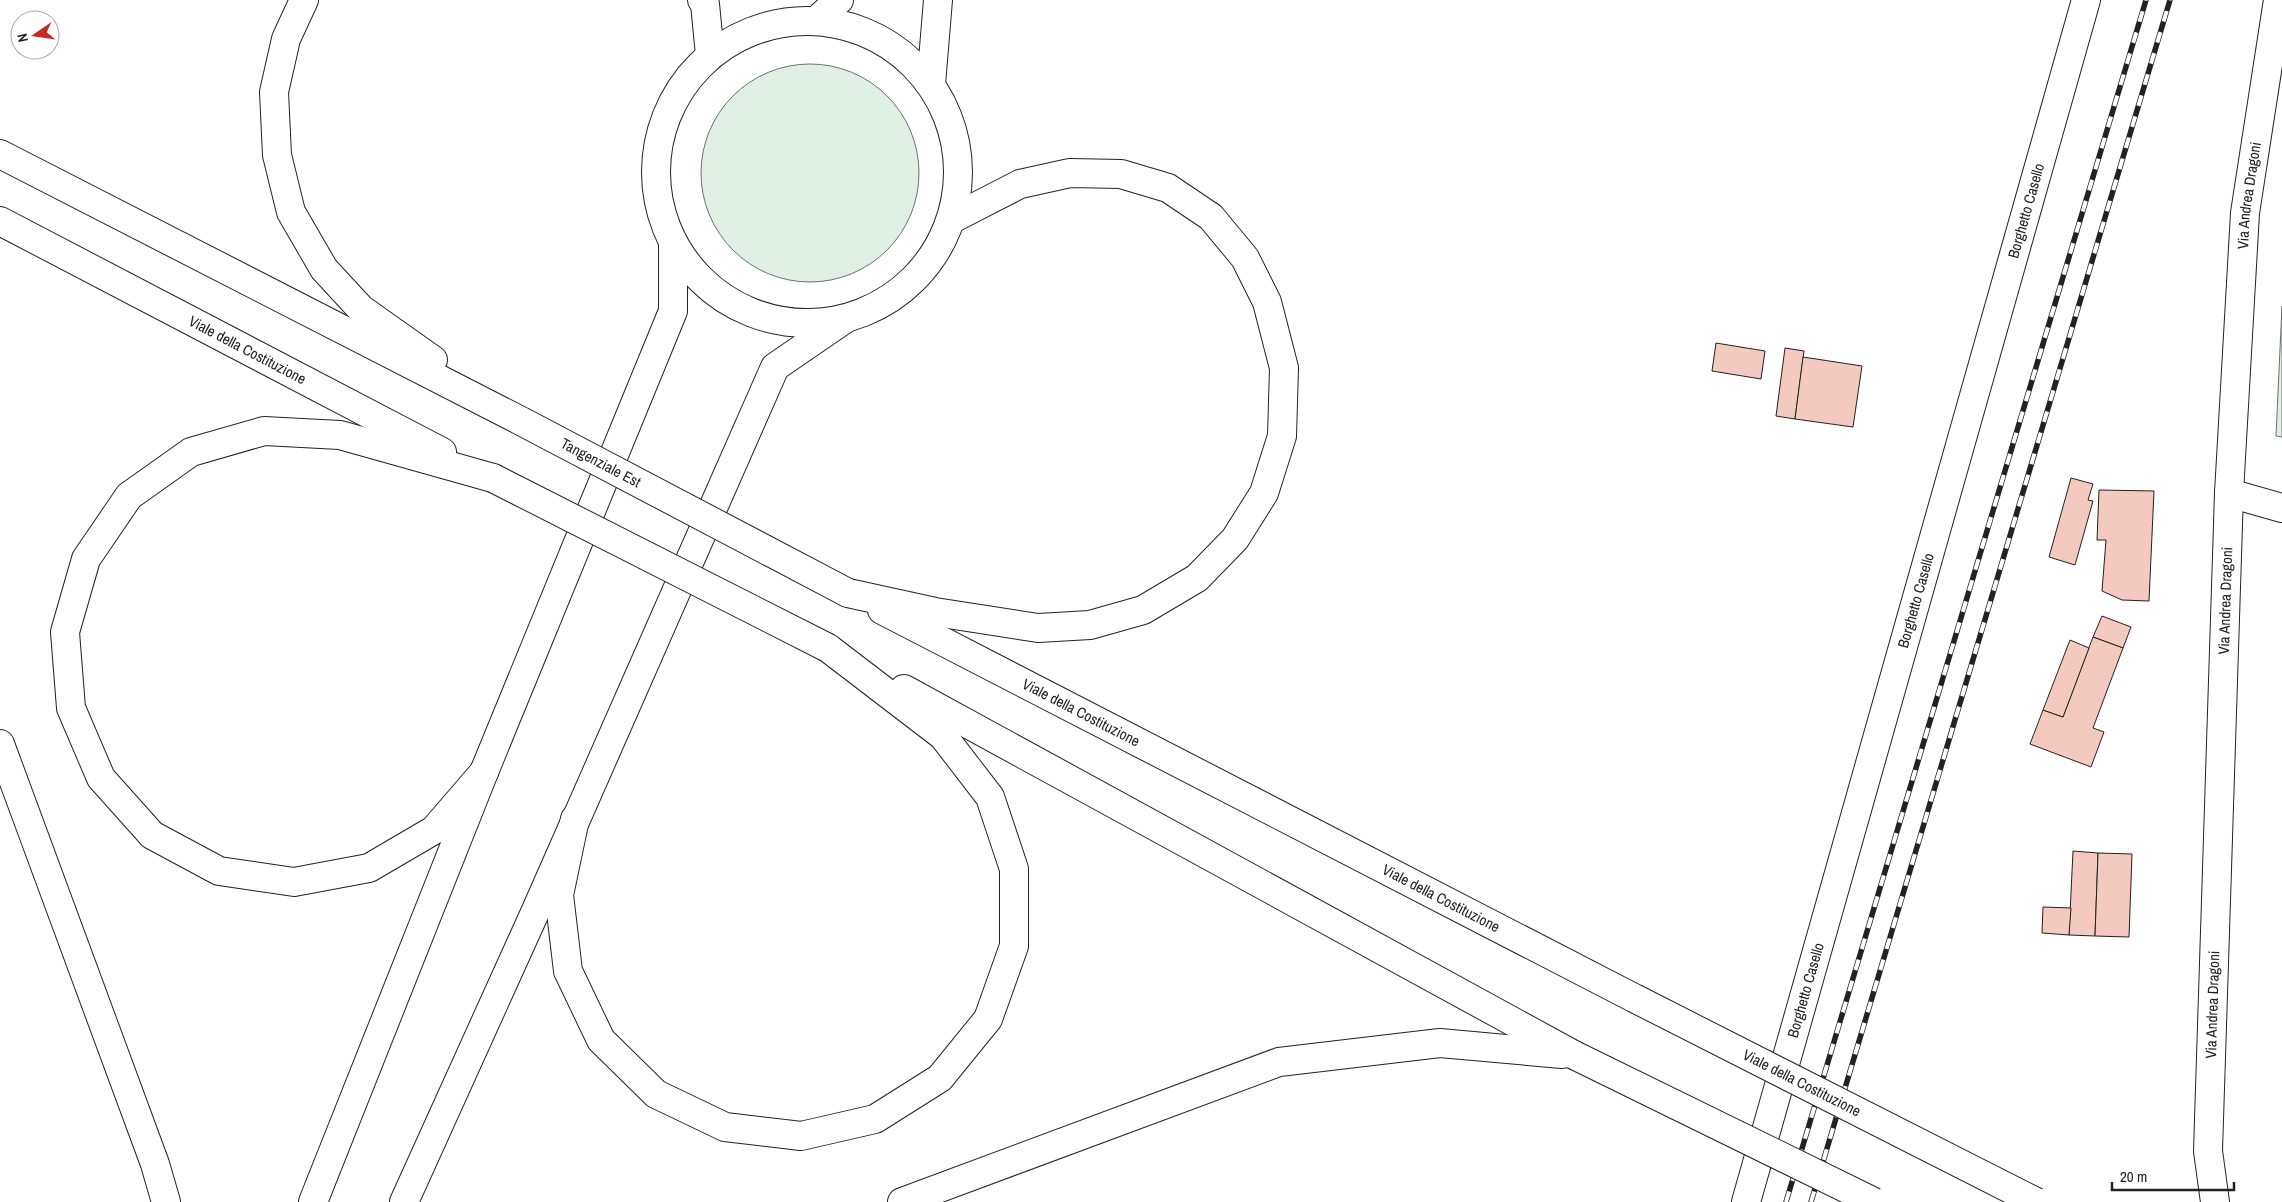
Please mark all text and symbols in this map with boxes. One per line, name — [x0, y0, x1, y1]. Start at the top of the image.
north arrow — [10, 10, 60, 60]
text: N — [13, 32, 32, 44]
street label: Via Andrea Dragoni — [2232, 140, 2266, 250]
street label: Borghetto Casello — [2002, 161, 2049, 261]
street label: Viale della Costituzione — [185, 310, 310, 389]
street label: Tangenziale Est — [557, 433, 645, 492]
street label: Via Andrea Dragoni — [2213, 546, 2237, 655]
street label: Borghetto Casello — [1892, 550, 1939, 650]
street label: Viale della Costituzione — [1019, 673, 1144, 751]
street label: Viale della Costituzione — [1379, 859, 1504, 937]
street label: Borghetto Casello — [1782, 940, 1829, 1040]
street label: Via Andrea Dragoni — [2200, 950, 2224, 1059]
street label: Viale della Costituzione — [1739, 1044, 1865, 1121]
scale bar — [2112, 1160, 2234, 1192]
text: 20 m — [2120, 1166, 2147, 1187]

